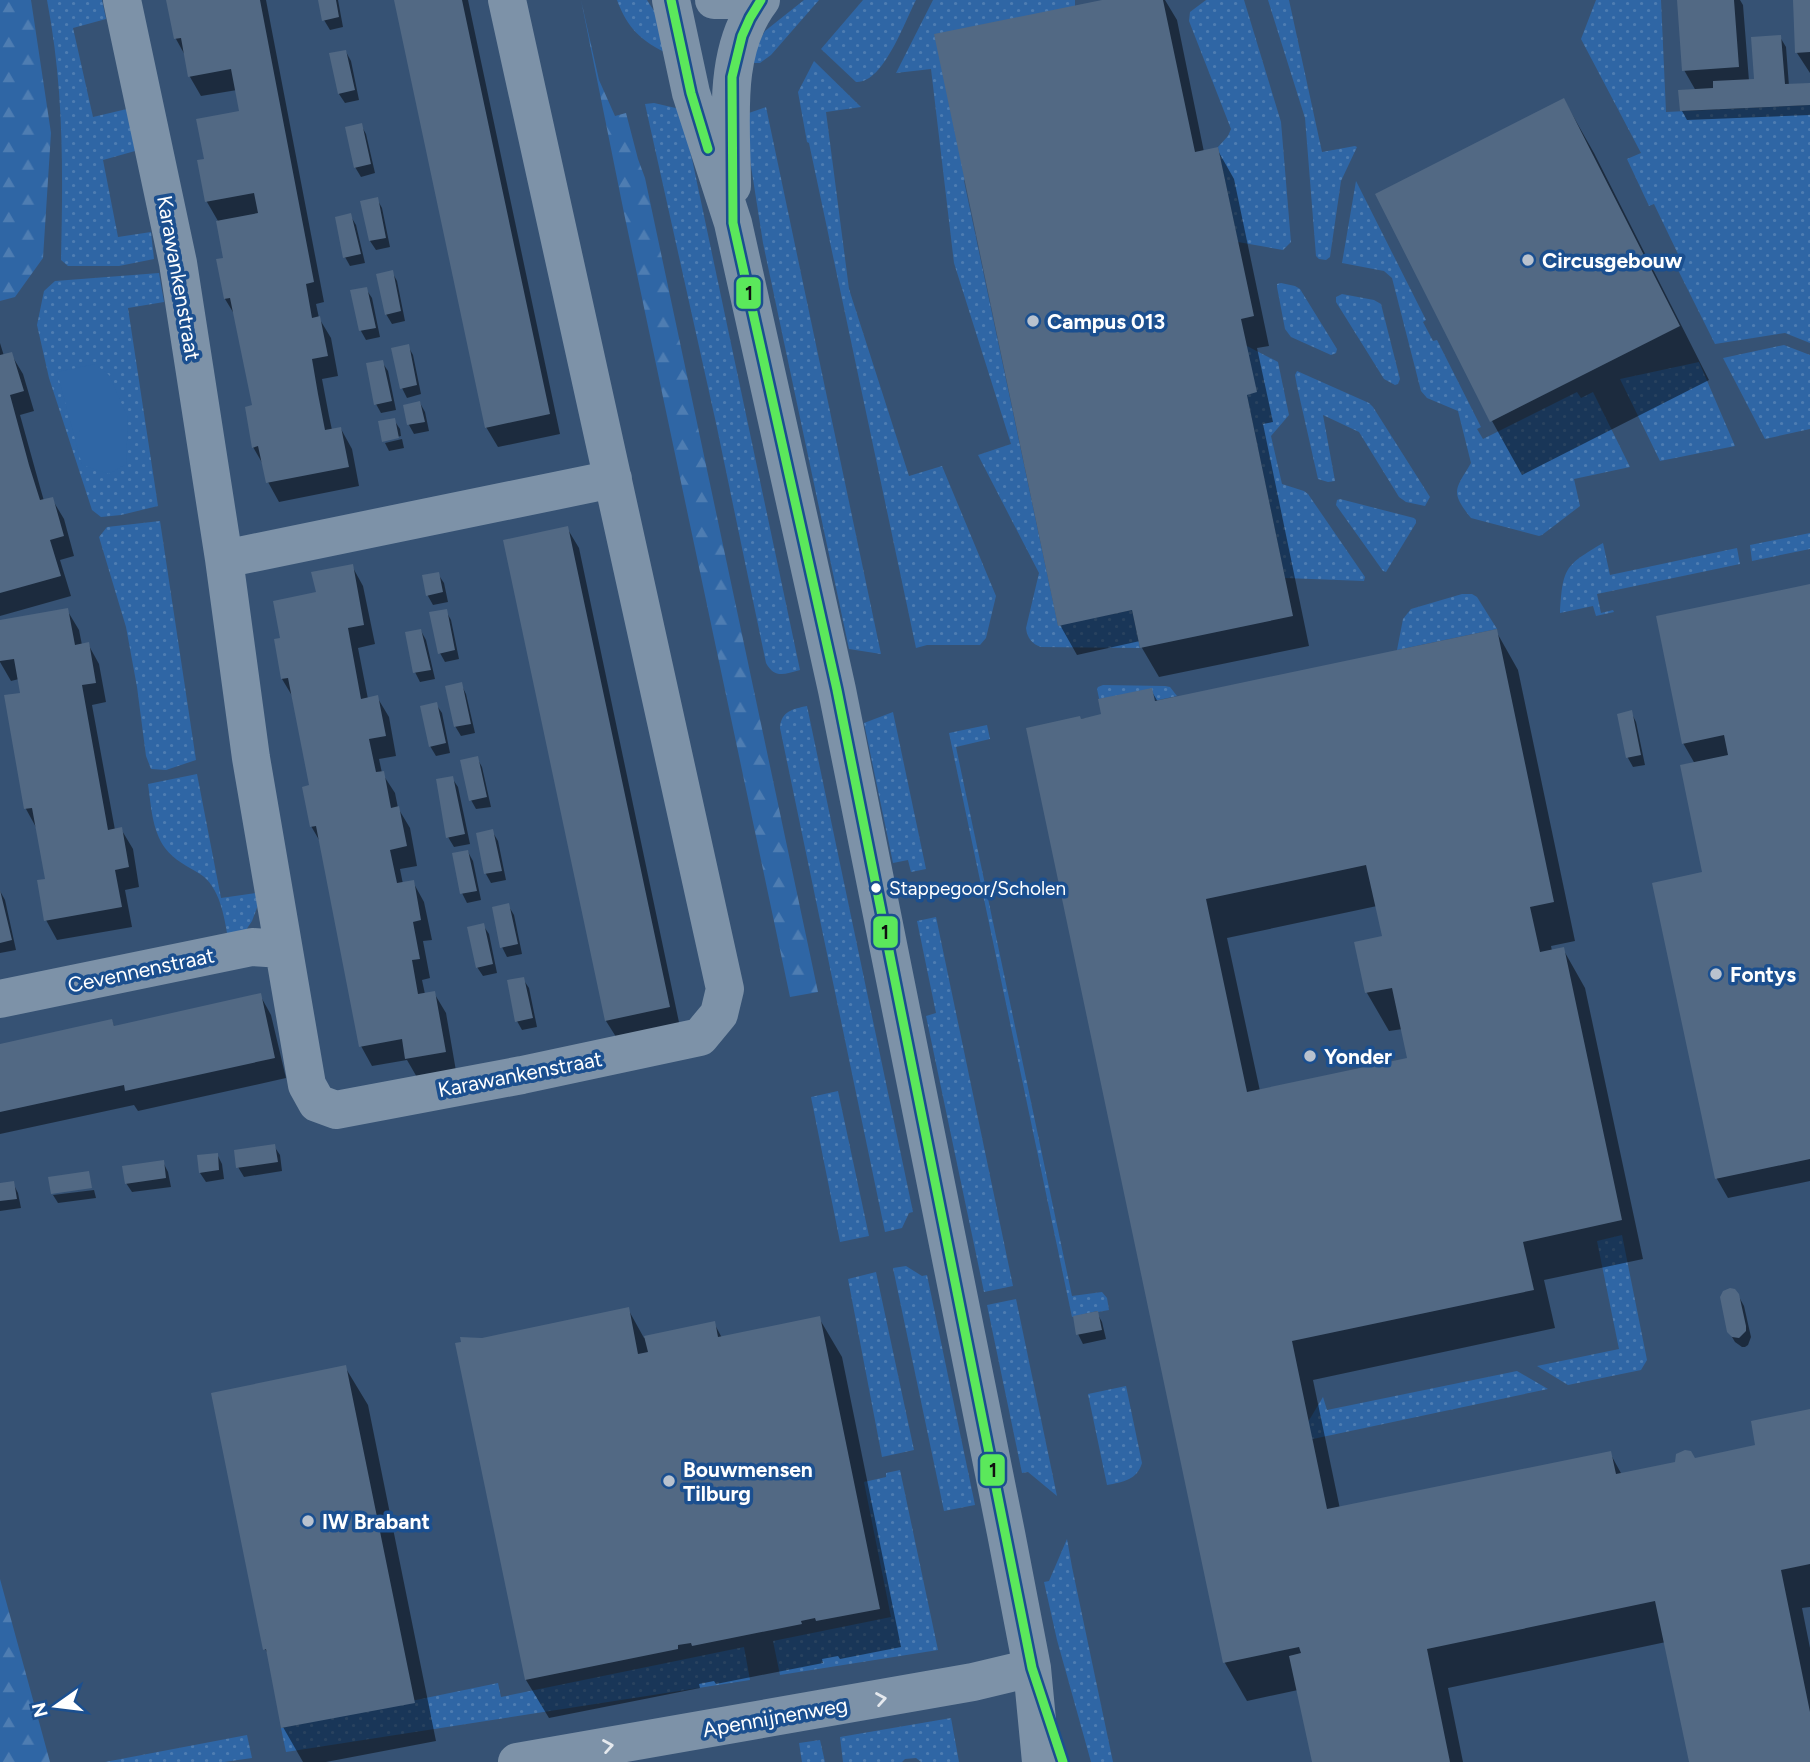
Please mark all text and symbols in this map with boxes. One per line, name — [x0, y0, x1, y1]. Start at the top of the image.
street label: Karawankenstraat — [152, 194, 206, 362]
place label: Circusgebouw — [1542, 248, 1683, 273]
marker: Circusgebouw — [1520, 252, 1536, 268]
line badge: 1 — [735, 276, 762, 310]
text: 1 — [745, 282, 753, 305]
place label: Campus 013 — [1047, 309, 1165, 334]
marker: Campus 013 — [1025, 313, 1041, 329]
place label: Stappegoor/Scholen — [889, 877, 1066, 900]
marker: Stappegoor/Scholen — [869, 881, 883, 895]
line badge: 1 — [872, 915, 899, 949]
text: 1 — [881, 921, 889, 944]
street label: Cevennenstraat — [65, 942, 217, 998]
place label: Fontys — [1730, 962, 1796, 987]
marker: Fontys — [1708, 966, 1724, 982]
place label: Yonder — [1324, 1044, 1392, 1069]
street label: Karawankenstraat — [436, 1046, 604, 1102]
marker: Yonder — [1302, 1048, 1318, 1064]
line badge: 1 — [979, 1453, 1006, 1487]
place label: Bouwmensen Tilburg — [683, 1457, 813, 1506]
text: 1 — [989, 1459, 997, 1482]
marker: Bouwmensen Tilburg — [661, 1473, 677, 1489]
place label: IW Brabant — [322, 1509, 430, 1534]
marker: IW Brabant — [300, 1513, 316, 1529]
north arrow — [21, 1671, 91, 1741]
street label: Apennijnenweg — [701, 1692, 849, 1742]
one-way arrow — [875, 1692, 887, 1707]
text: N — [27, 1700, 53, 1720]
one-way arrow — [603, 1739, 614, 1754]

